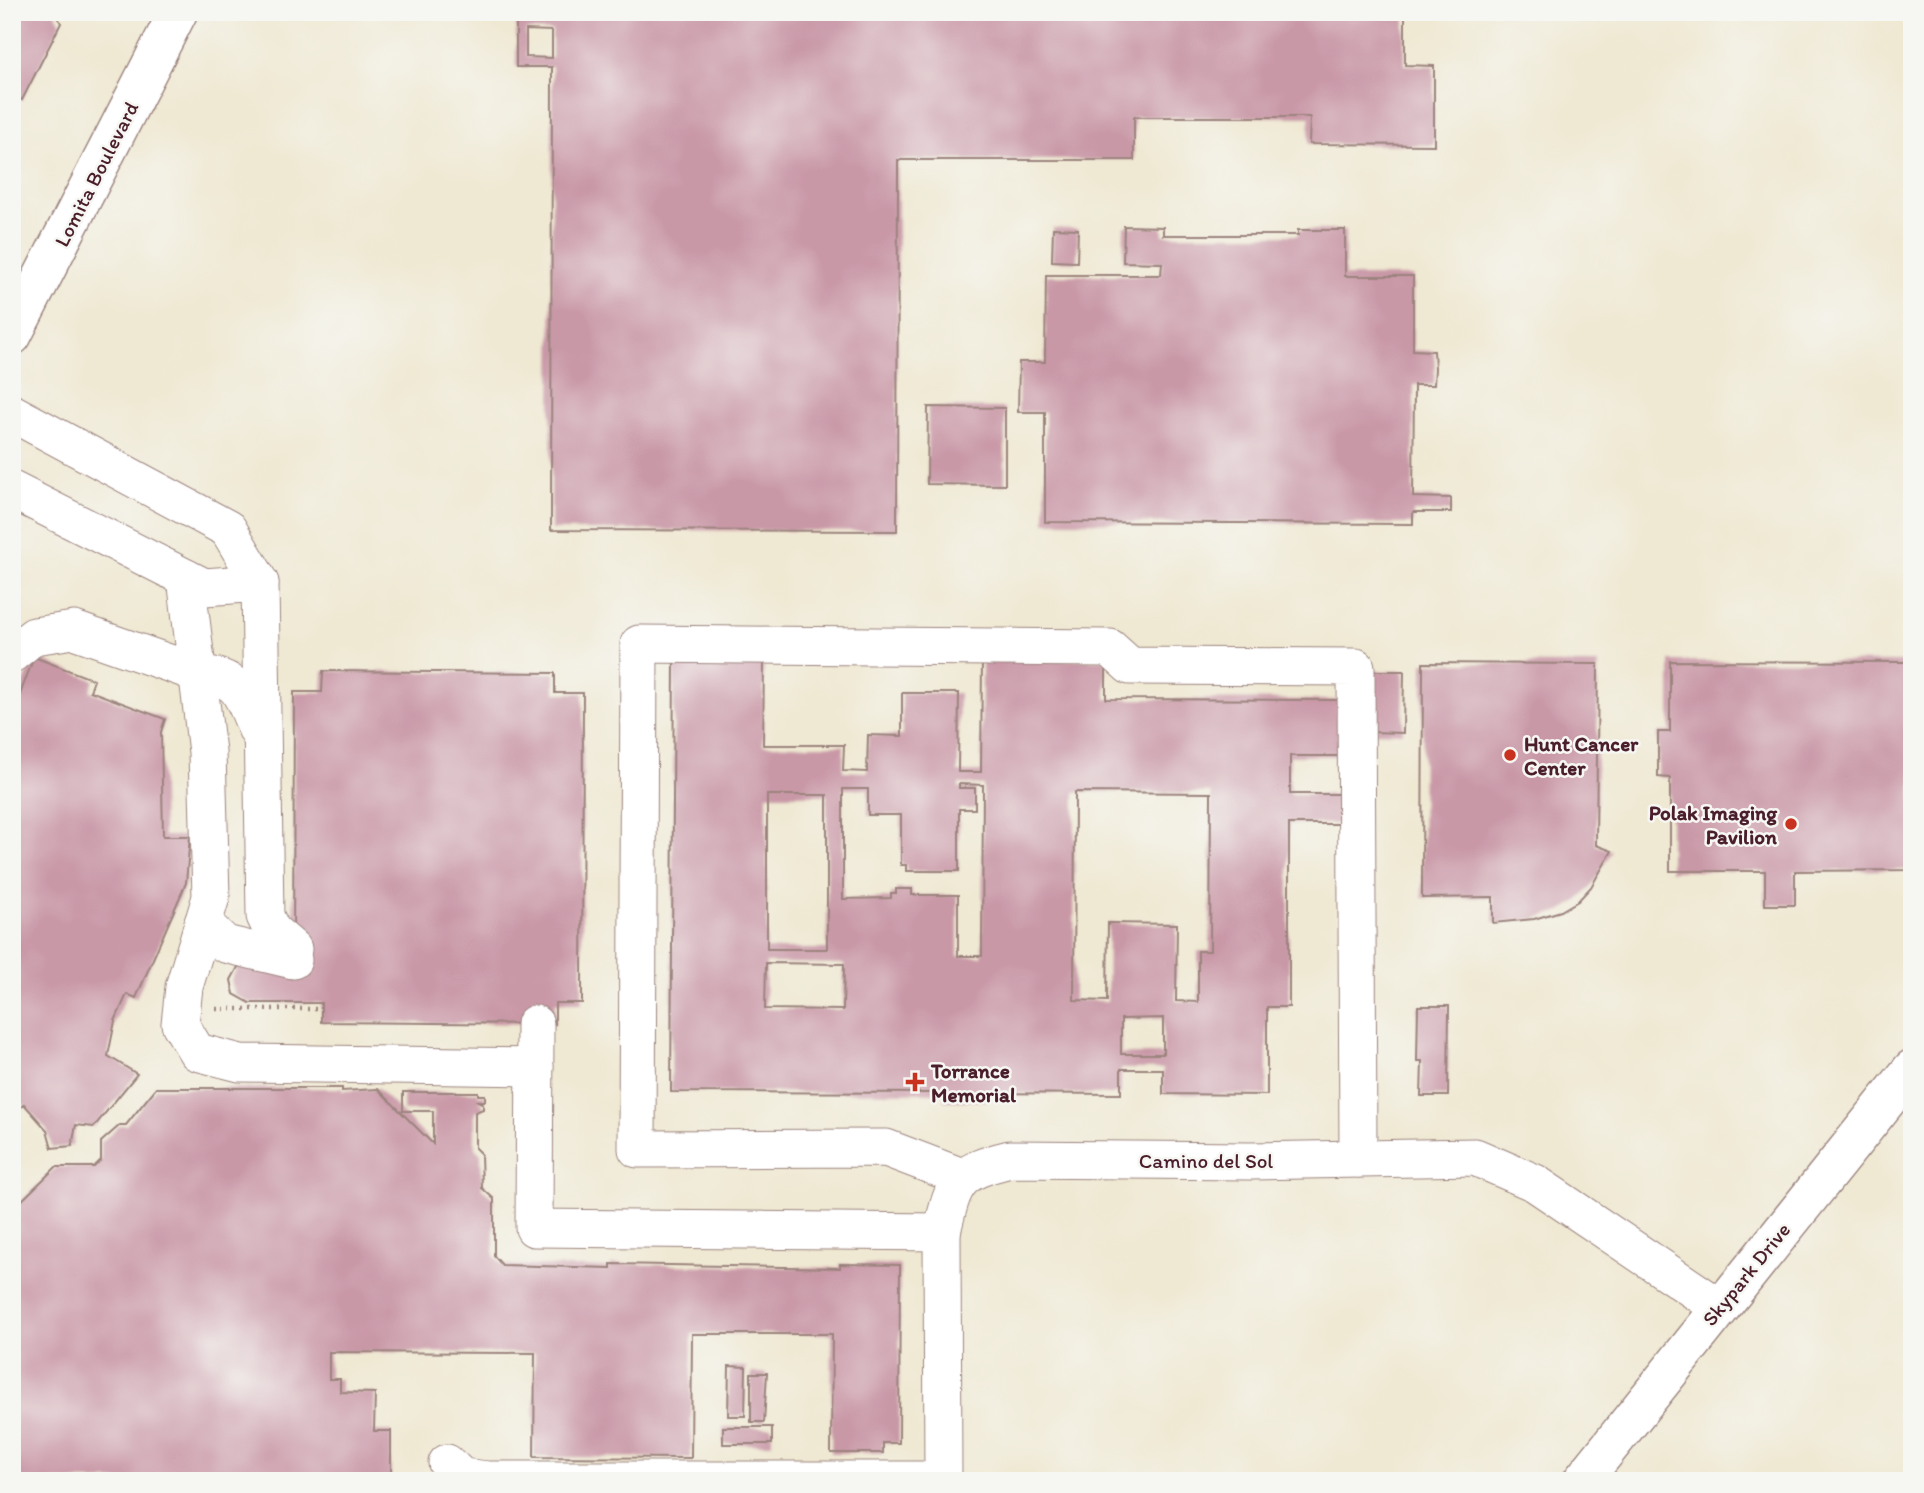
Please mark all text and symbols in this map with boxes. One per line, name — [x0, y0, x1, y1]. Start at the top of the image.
street label: Lomita Boulevard — [49, 97, 144, 251]
place label: Hunt Cancer Center — [1524, 731, 1639, 780]
marker: Hunt Cancer Center — [1502, 747, 1518, 763]
place label: Polak Imaging Pavilion — [1649, 800, 1778, 849]
marker: Polak Imaging Pavilion — [1783, 816, 1799, 832]
place label: Torrance Memorial — [930, 1058, 1017, 1107]
marker: Torrance Memorial — [905, 1072, 925, 1092]
street label: Camino del Sol — [1139, 1148, 1273, 1173]
street label: Skypark Drive — [1697, 1217, 1795, 1331]

